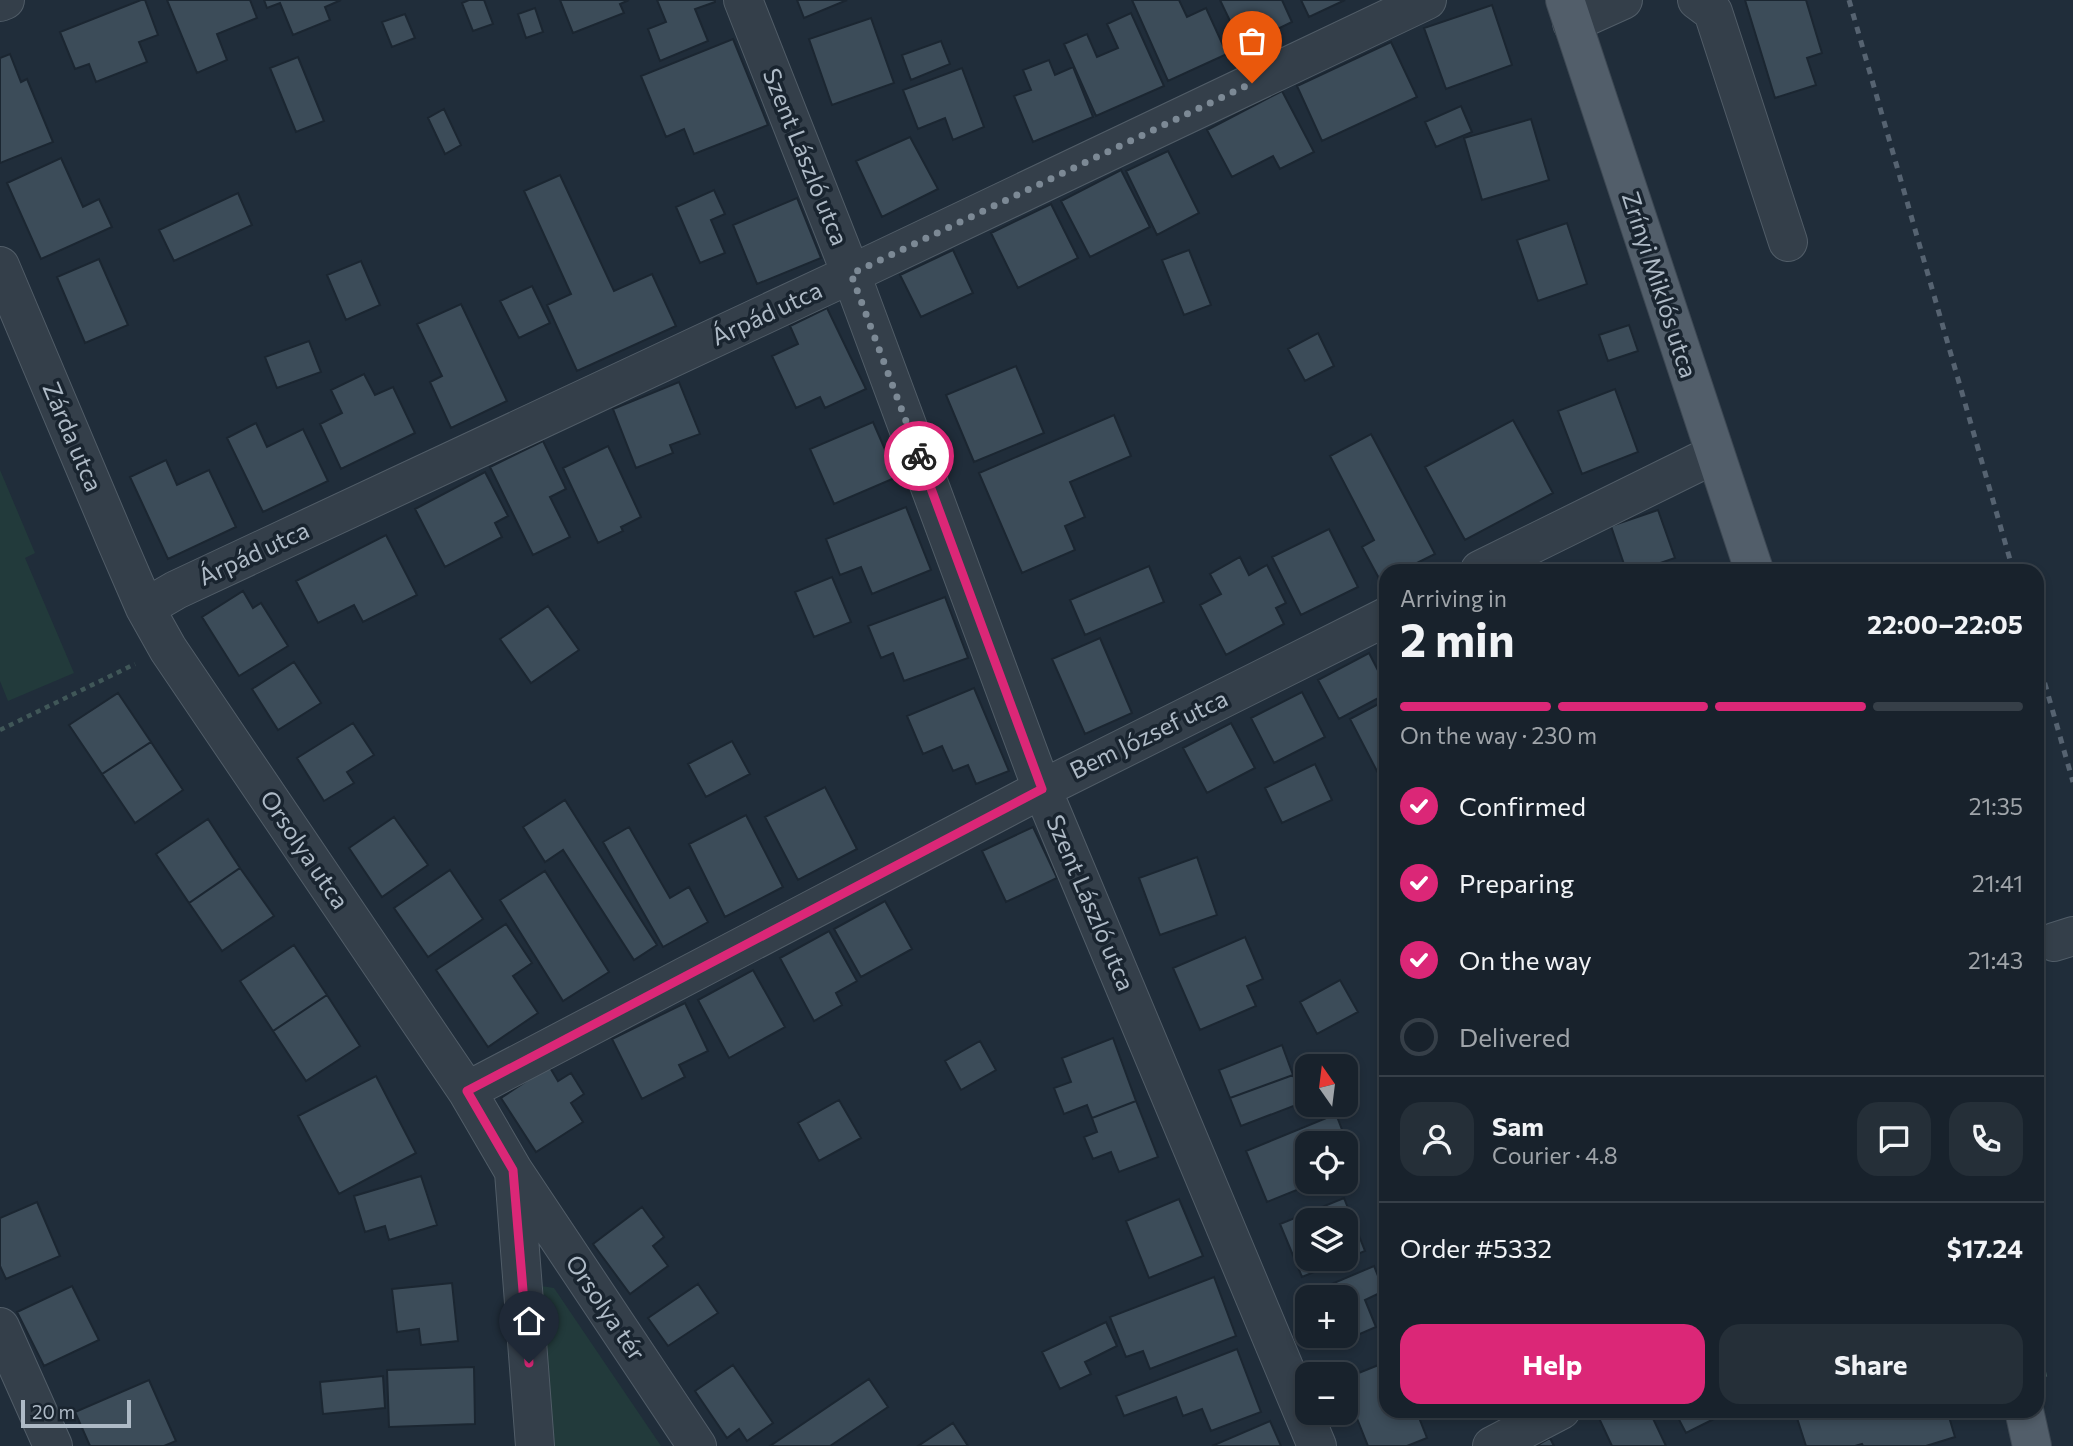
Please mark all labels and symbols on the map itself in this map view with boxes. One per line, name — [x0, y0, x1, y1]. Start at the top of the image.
pin — [1222, 11, 1282, 83]
street label: Szent László utca — [758, 64, 855, 249]
street label: Zrínyi Miklós utca — [1617, 188, 1704, 381]
street label: Árpád utca — [706, 274, 826, 351]
street label: Zárda utca — [37, 377, 109, 496]
courier — [884, 421, 954, 491]
street label: Árpád utca — [193, 514, 313, 591]
street label: Bem József utca — [1065, 683, 1232, 784]
street label: Orsolya utca — [255, 784, 356, 914]
street label: Szent László utca — [1041, 810, 1142, 995]
north arrow — [1295, 1054, 1358, 1116]
street label: Orsolya tér — [560, 1249, 652, 1366]
pin — [499, 1291, 559, 1363]
scale bar — [21, 1397, 131, 1429]

